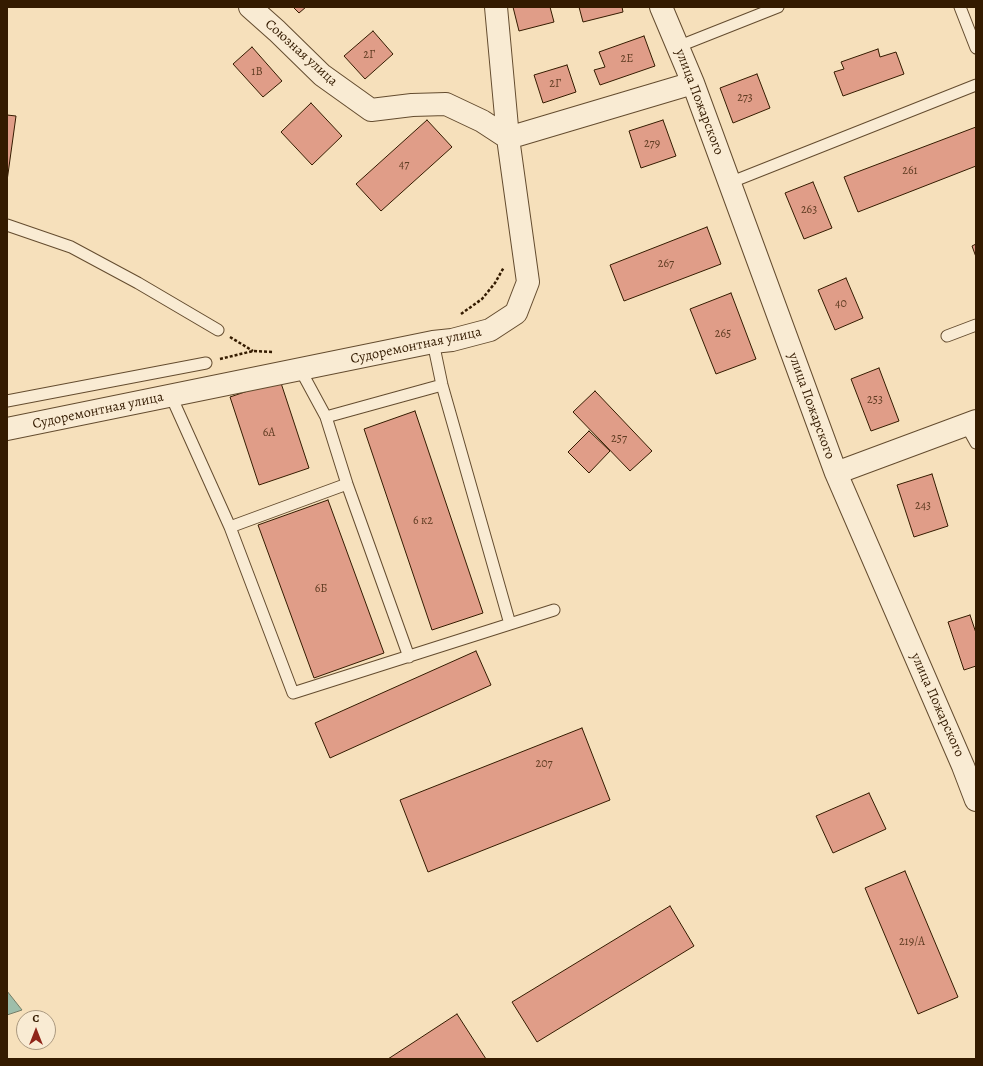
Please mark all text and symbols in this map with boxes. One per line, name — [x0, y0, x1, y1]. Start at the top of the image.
street label: Союзная улица — [261, 16, 341, 90]
street label: улица Пожарского — [671, 47, 727, 157]
house number: 2Г — [363, 48, 375, 62]
house number: 2Е — [621, 52, 633, 66]
house number: 1В — [251, 65, 263, 79]
house number: 2Г — [549, 77, 561, 91]
house number: 273 — [737, 91, 753, 105]
house number: 279 — [644, 137, 660, 151]
house number: 47 — [399, 158, 409, 172]
house number: 261 — [902, 164, 918, 178]
house number: 263 — [801, 203, 817, 217]
house number: 267 — [658, 257, 674, 271]
house number: 40 — [835, 297, 847, 311]
street label: Судоремонтная улица — [349, 324, 483, 368]
house number: 265 — [715, 327, 731, 341]
street label: улица Пожарского — [784, 350, 838, 462]
street label: Судоремонтная улица — [31, 389, 165, 433]
house number: 253 — [867, 393, 883, 407]
house number: 6А — [263, 426, 275, 440]
house number: 257 — [611, 432, 627, 446]
house number: 243 — [915, 499, 931, 513]
house number: 6 к2 — [413, 514, 433, 528]
house number: 6Б — [315, 582, 327, 596]
street label: улица Пожарского — [907, 650, 967, 760]
house number: 207 — [535, 757, 553, 771]
house number: 219/А — [899, 935, 925, 949]
north arrow — [16, 1010, 56, 1050]
text: С — [33, 1011, 39, 1026]

